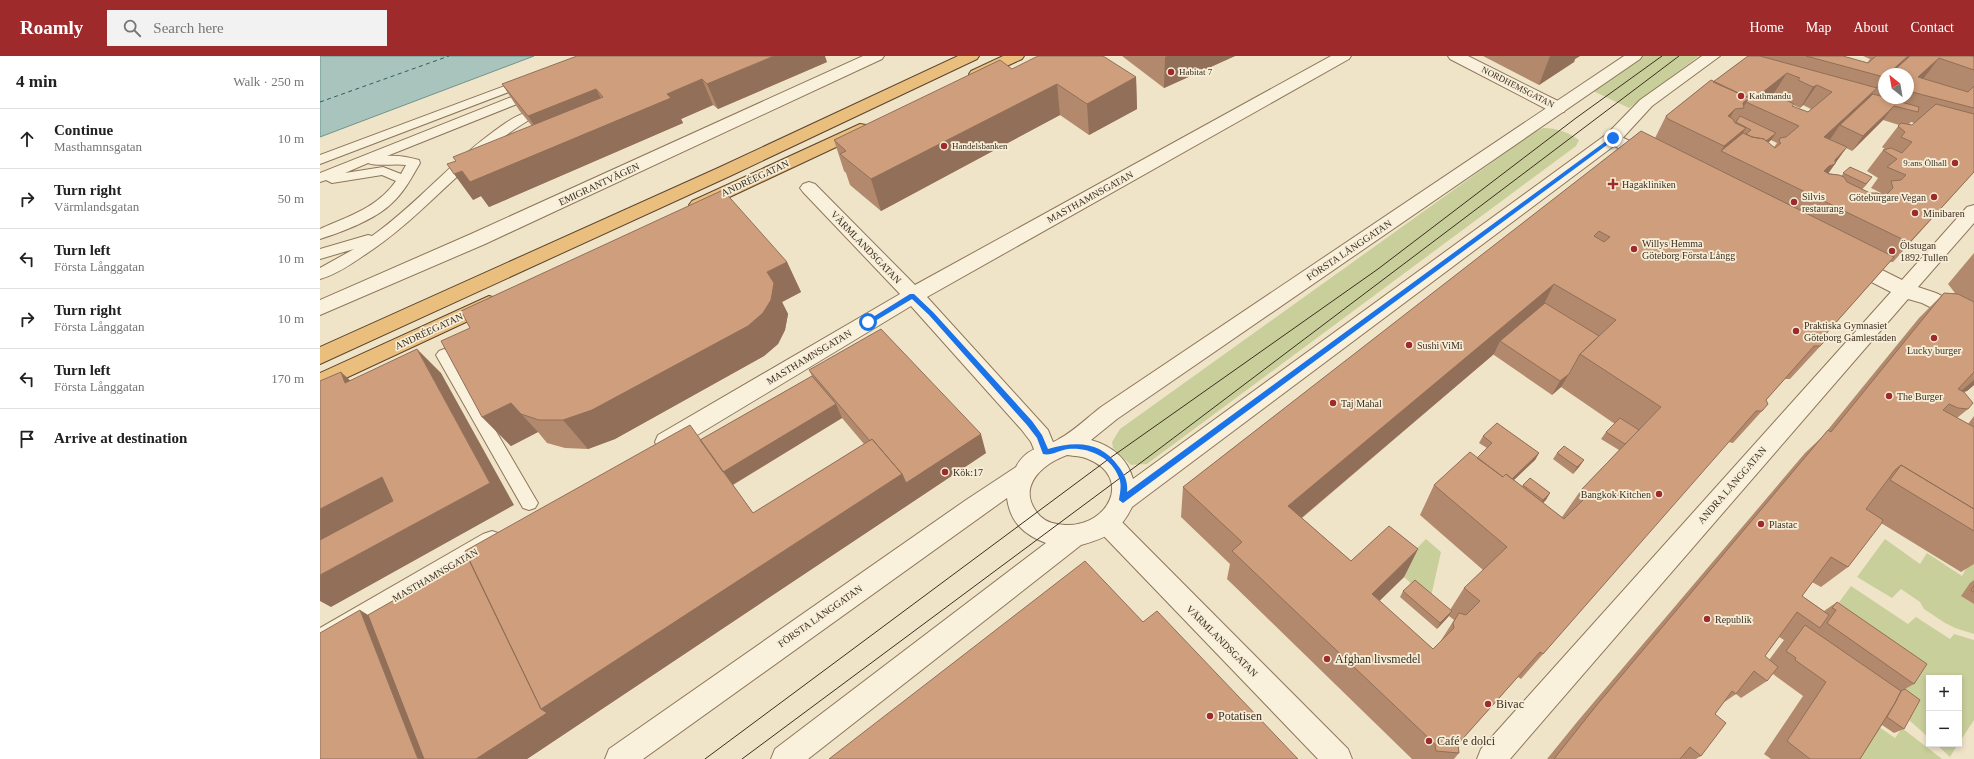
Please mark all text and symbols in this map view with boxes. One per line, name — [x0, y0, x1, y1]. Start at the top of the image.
search box — [107, 10, 387, 46]
text: Roamly — [20, 17, 83, 38]
icon: search — [121, 17, 143, 39]
text: Search here — [153, 20, 224, 36]
text: Home — [1750, 20, 1784, 35]
text: Map — [1806, 20, 1831, 35]
text: About — [1853, 20, 1888, 35]
text: Contact — [1910, 20, 1954, 35]
street label: NORDHEMSGATAN — [1480, 64, 1556, 110]
marker: Habitat 7 — [1166, 67, 1176, 77]
place label: Habitat 7 — [1179, 67, 1213, 77]
north arrow — [1878, 68, 1914, 104]
text: 4 min — [16, 72, 57, 91]
text: Walk · 250 m — [233, 74, 304, 89]
marker: Kathmandu — [1736, 91, 1746, 101]
place label: Kathmandu — [1749, 91, 1791, 101]
text: Continue — [54, 122, 113, 138]
icon: ahead — [16, 128, 38, 150]
route end — [1604, 129, 1622, 147]
text: 10 m — [278, 131, 304, 146]
text: Masthamnsgatan — [54, 139, 142, 154]
marker: Handelsbanken — [939, 141, 949, 151]
place label: Handelsbanken — [952, 141, 1008, 151]
street label: ANDRÉEGATAN — [719, 157, 791, 199]
place label: 9:ans Ölhall — [1903, 158, 1947, 168]
marker: 9:ans Ölhall — [1950, 158, 1960, 168]
street label: EMIGRANTVÄGEN — [557, 160, 641, 208]
street label: MASTHAMNSGATAN — [1045, 169, 1135, 225]
marker: Hagakliniken — [1607, 178, 1619, 190]
place label: Hagakliniken — [1622, 179, 1676, 190]
text: Turn right — [54, 182, 121, 198]
icon: right — [16, 188, 38, 210]
text: 50 m — [278, 191, 304, 206]
place label: Silvis restaurang — [1802, 191, 1844, 214]
place label: Göteburgare Vegan — [1849, 192, 1926, 203]
marker: Göteburgare Vegan — [1929, 192, 1939, 202]
marker: Silvis restaurang — [1789, 197, 1799, 207]
text: Värmlandsgatan — [54, 199, 139, 214]
street label: VÄRMLANDSGATAN — [829, 208, 903, 286]
marker: Minibaren — [1910, 208, 1920, 218]
place label: Minibaren — [1923, 208, 1965, 219]
street label: FÖRSTA LÅNGGATAN — [1304, 217, 1394, 283]
place label: Willys Hemma Göteborg Första Långg — [1642, 238, 1735, 261]
place label: Ölstugan 1892 Tullen — [1900, 240, 1948, 263]
text: Turn left — [54, 242, 111, 258]
marker: Willys Hemma Göteborg Första Långg — [1629, 244, 1639, 254]
marker: Ölstugan 1892 Tullen — [1887, 246, 1897, 256]
icon: left — [16, 248, 38, 270]
text: 10 m — [278, 251, 304, 266]
text: Första Långgatan — [54, 259, 145, 274]
text: Turn right — [54, 302, 121, 318]
icon: right — [16, 308, 38, 330]
street label: ANDRÉEGATAN — [393, 310, 465, 352]
text: 10 m — [278, 311, 304, 326]
route start — [859, 313, 877, 331]
text: Första Långgatan — [54, 319, 145, 334]
place label: Praktiska Gymnasiet Göteborg Gamlestaden — [1804, 320, 1896, 343]
marker: Praktiska Gymnasiet Göteborg Gamlestaden — [1791, 326, 1801, 336]
street label: MASTHAMNSGATAN — [765, 327, 853, 387]
marker: Lucky burger — [1929, 333, 1939, 343]
marker: Sushi ViMi — [1404, 340, 1414, 350]
place label: Sushi ViMi — [1417, 340, 1463, 351]
place label: Lucky burger — [1907, 345, 1962, 356]
text: Turn left — [54, 362, 111, 378]
icon: left — [16, 368, 38, 390]
text: 170 m — [271, 371, 304, 386]
text: Första Långgatan — [54, 379, 145, 394]
marker: The Burger — [1884, 391, 1894, 401]
place label: The Burger — [1897, 391, 1943, 402]
marker: Taj Mahal — [1328, 398, 1338, 408]
place label: Taj Mahal — [1341, 398, 1382, 409]
icon: arrive — [16, 428, 38, 450]
text: Arrive at destination — [54, 430, 187, 446]
street label: ANDRA LÅNGGATAN — [1696, 444, 1768, 526]
marker: Kök:17 — [940, 467, 950, 477]
place label: Kök:17 — [953, 467, 983, 478]
place label: Bangkok Kitchen — [1581, 489, 1651, 500]
marker: Bangkok Kitchen — [1654, 489, 1664, 499]
marker: Plastac — [1756, 519, 1766, 529]
place label: Plastac — [1769, 519, 1798, 530]
street label: MASTHAMNSGATAN — [390, 546, 480, 604]
street label: FÖRSTA LÅNGGATAN — [776, 583, 864, 649]
street label: VÄRMLANDSGATAN — [1184, 603, 1260, 679]
marker: Republik — [1702, 614, 1712, 624]
place label: Republik — [1715, 614, 1752, 625]
place label: Afghan livsmedel — [1335, 652, 1421, 666]
marker: Afghan livsmedel — [1322, 654, 1332, 664]
map controls — [1926, 675, 1962, 747]
button: + — [1926, 675, 1962, 711]
place label: Bivac — [1496, 697, 1524, 711]
marker: Bivac — [1483, 699, 1493, 709]
place label: Potatisen — [1218, 709, 1262, 723]
marker: Potatisen — [1205, 711, 1215, 721]
button: − — [1926, 711, 1962, 747]
place label: Café e dolci — [1437, 734, 1496, 748]
marker: Café e dolci — [1424, 736, 1434, 746]

